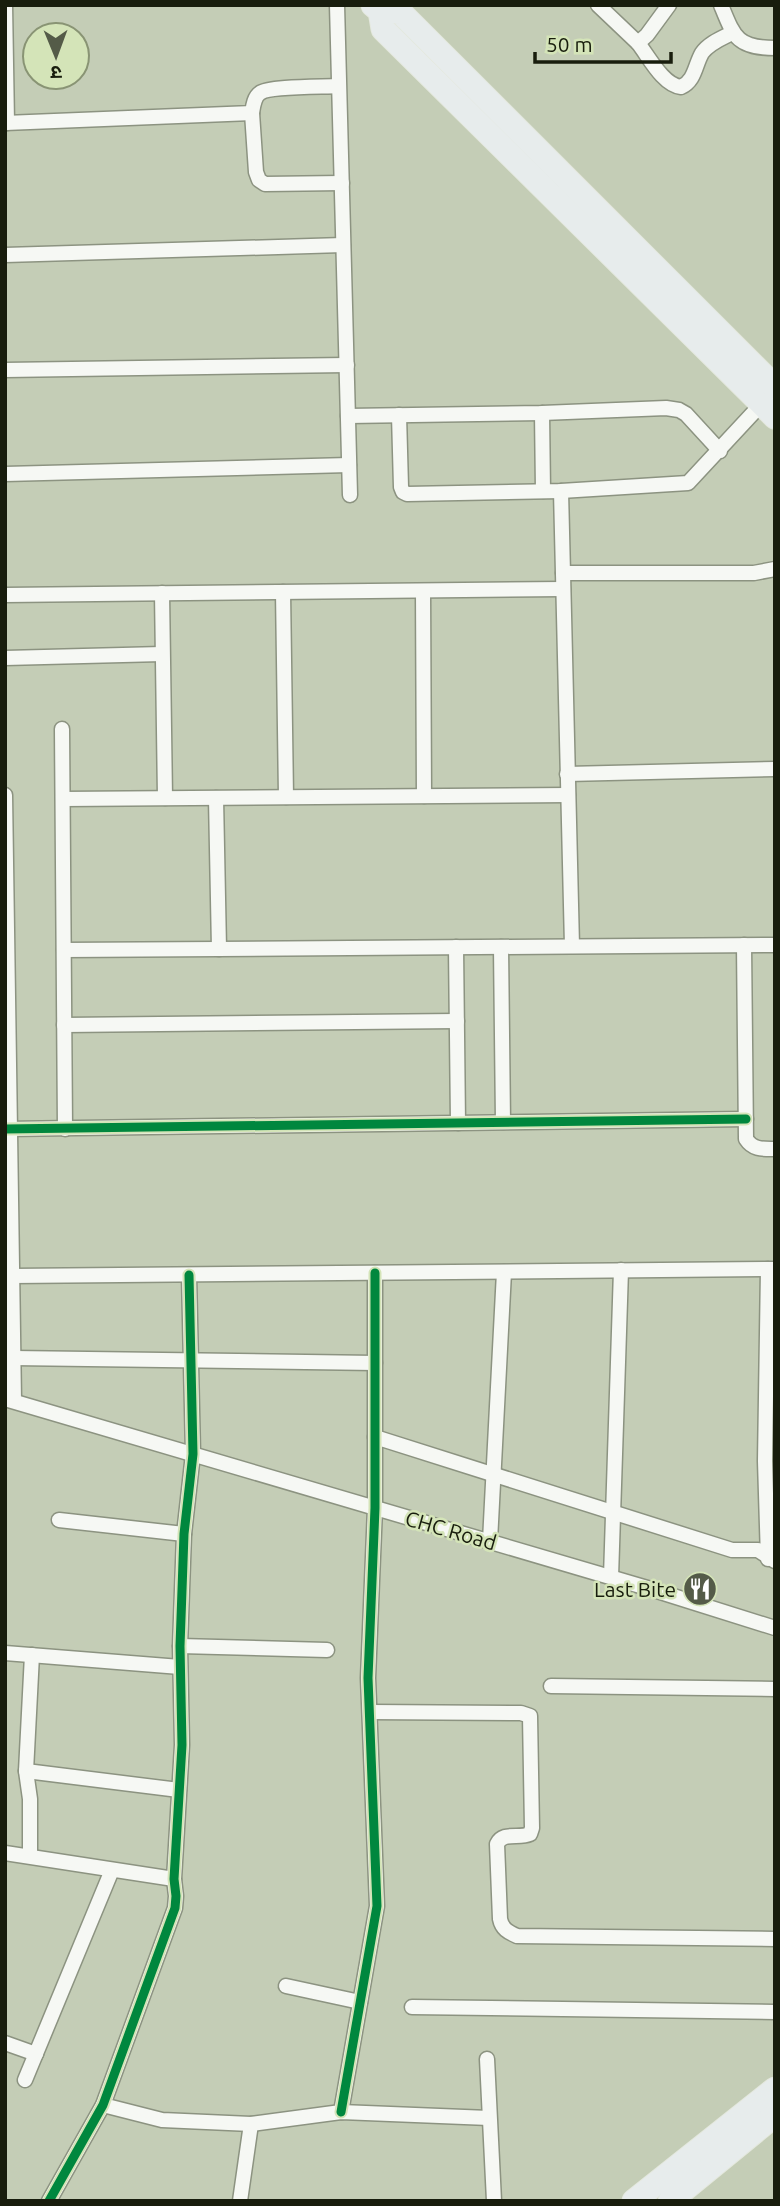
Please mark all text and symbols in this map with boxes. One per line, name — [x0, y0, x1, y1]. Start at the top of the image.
north arrow — [21, 21, 91, 91]
scale bar — [535, 21, 672, 65]
text: 50 m — [546, 32, 593, 56]
text: उ — [50, 62, 62, 84]
street label: CHC Road — [403, 1506, 499, 1554]
restaurant icon: Last Bite — [681, 1570, 719, 1608]
place label: Last Bite — [594, 1577, 676, 1601]

